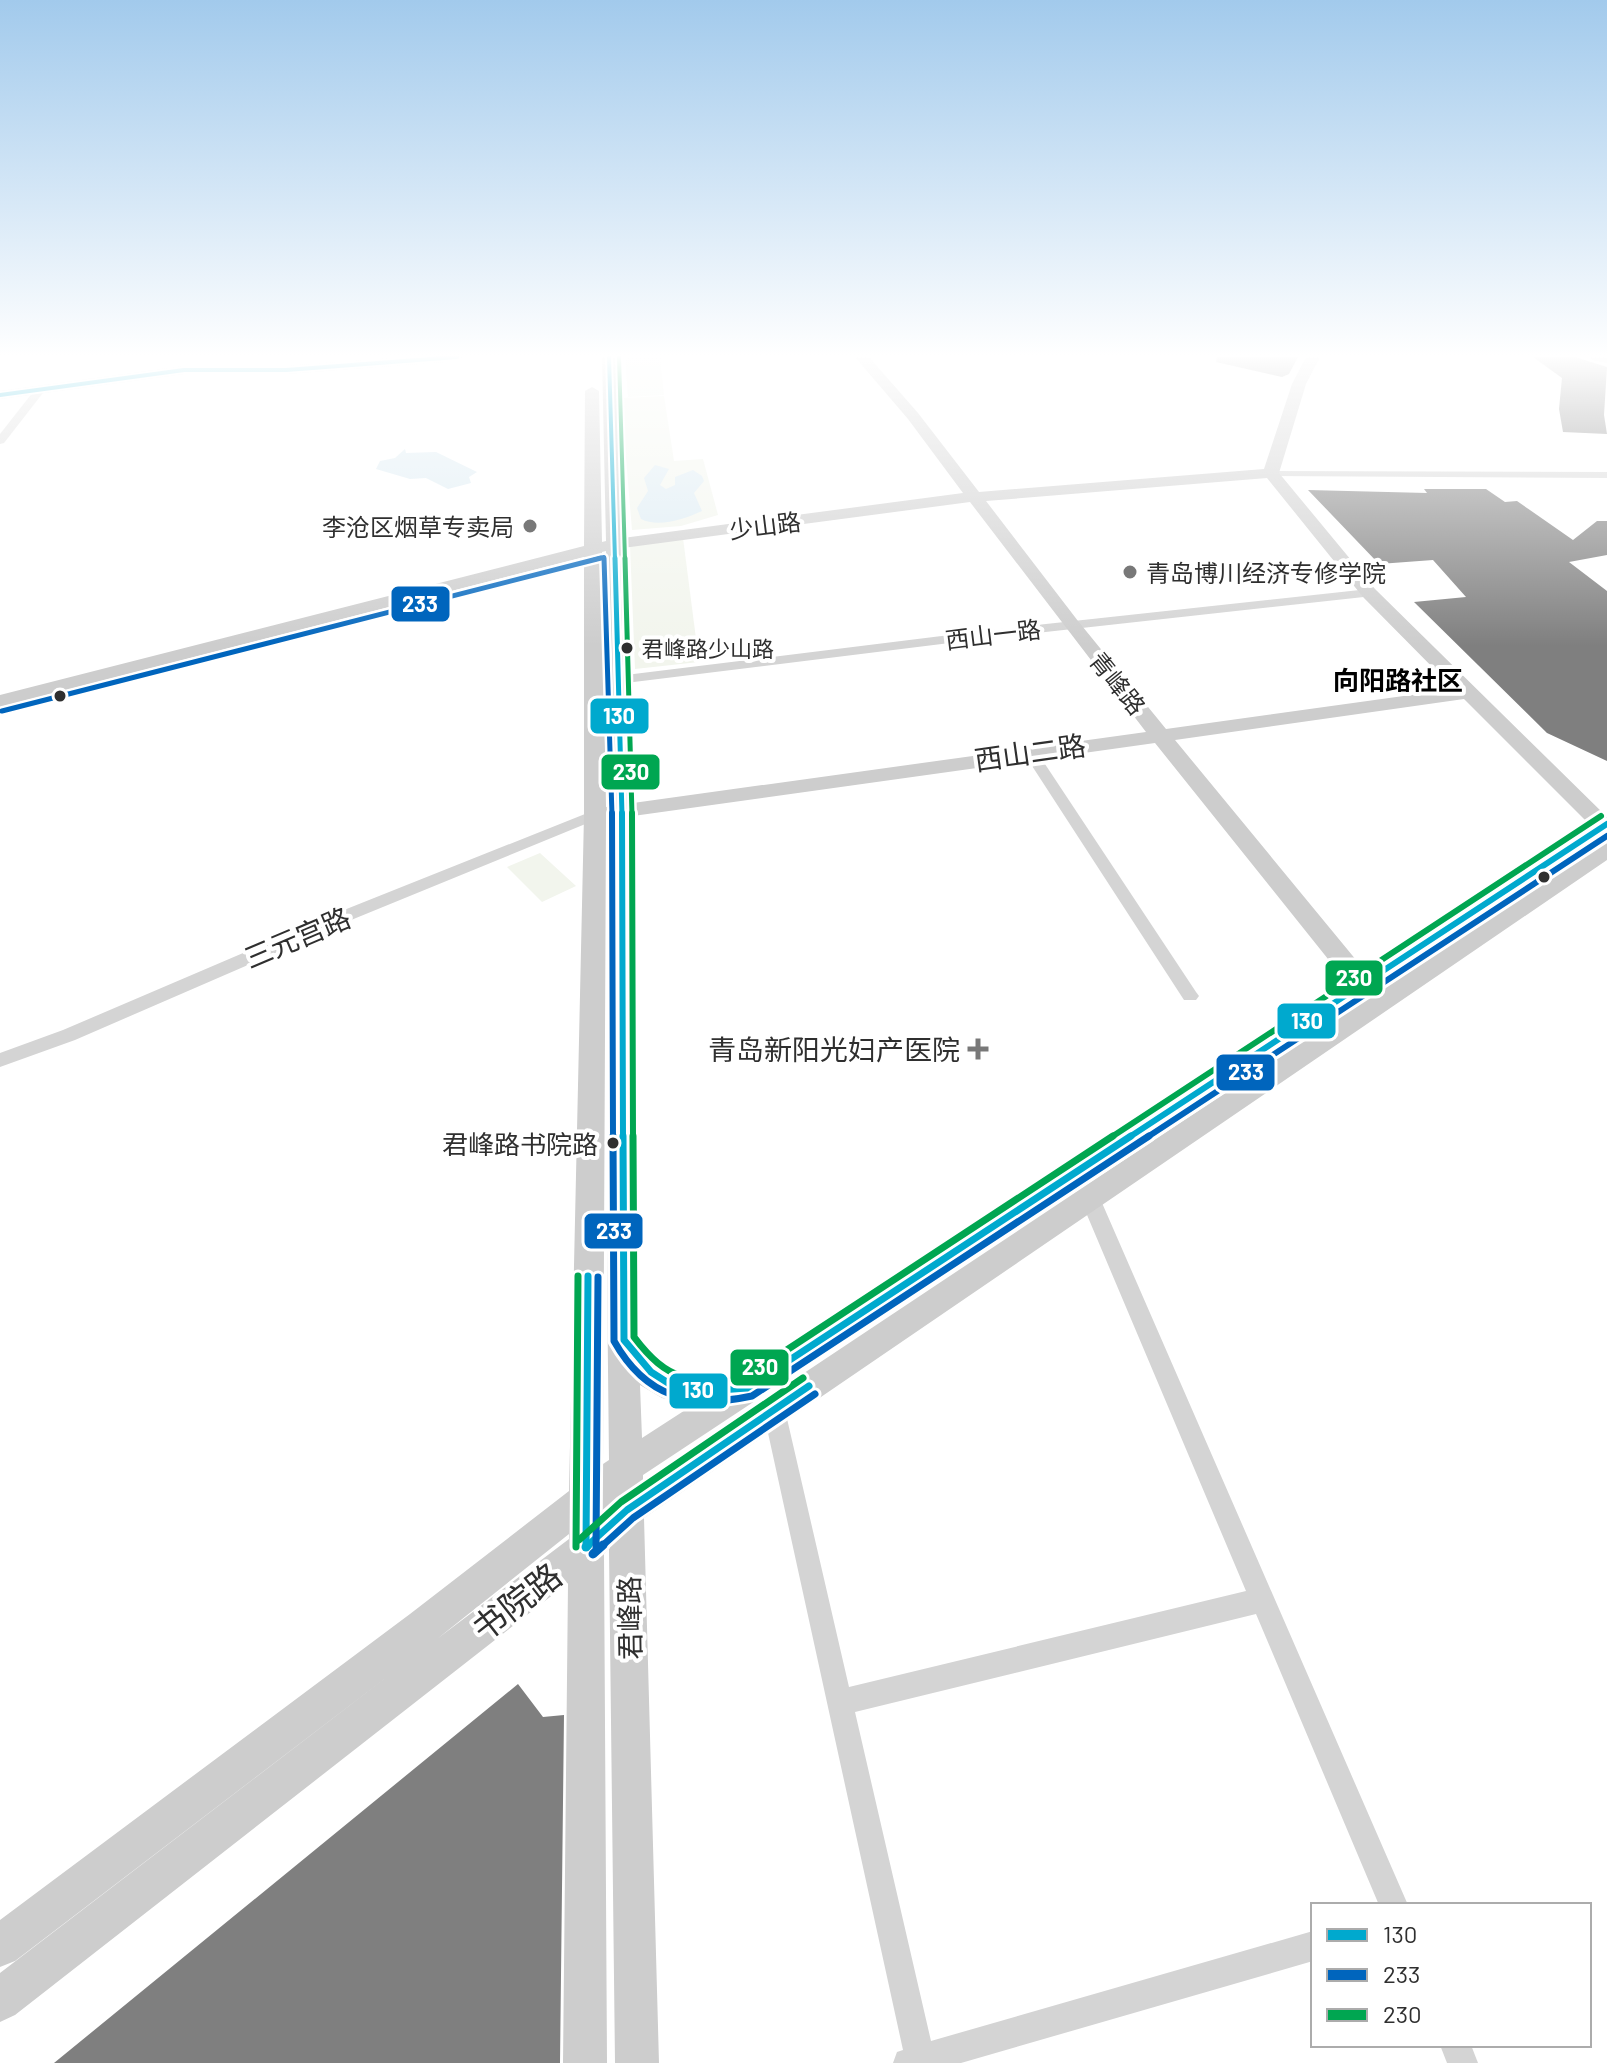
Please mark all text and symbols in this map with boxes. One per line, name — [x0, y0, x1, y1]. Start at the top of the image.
street label: 少山路 — [728, 506, 802, 544]
place label: 李沧区烟草专卖局 — [322, 512, 514, 541]
marker: 李沧区烟草专卖局 — [521, 517, 539, 535]
place label: 青岛博川经济专修学院 — [1146, 558, 1386, 587]
marker: 青岛博川经济专修学院 — [1121, 563, 1139, 581]
line badge: 233 — [390, 585, 451, 623]
text: 233 — [402, 590, 438, 616]
street label: 西山一路 — [944, 614, 1042, 654]
place label: 君峰路少山路 — [642, 635, 774, 661]
marker: 君峰路少山路 — [619, 640, 635, 656]
street label: 青峰路 — [1084, 646, 1152, 720]
district label: 向阳路社区 — [1333, 664, 1463, 695]
unlabelled marker — [52, 688, 68, 704]
line badge: 130 — [589, 697, 650, 735]
text: 130 — [603, 702, 635, 728]
street label: 西山二路 — [972, 727, 1088, 777]
line badge: 230 — [600, 753, 661, 791]
text: 230 — [613, 758, 649, 784]
unlabelled marker — [1536, 869, 1552, 885]
street label: 三元宫路 — [239, 899, 355, 975]
line badge: 230 — [1324, 959, 1384, 997]
text: 230 — [1336, 964, 1372, 990]
line badge: 130 — [1276, 1002, 1337, 1040]
text: 130 — [1291, 1007, 1323, 1033]
place label: 青岛新阳光妇产医院 — [708, 1032, 960, 1066]
marker: 青岛新阳光妇产医院 — [967, 1038, 989, 1060]
line badge: 233 — [1215, 1053, 1276, 1092]
text: 233 — [1228, 1058, 1264, 1084]
place label: 君峰路书院路 — [442, 1128, 598, 1159]
marker: 君峰路书院路 — [605, 1135, 621, 1151]
line badge: 233 — [583, 1212, 644, 1250]
text: 233 — [596, 1217, 632, 1243]
line badge: 230 — [729, 1348, 790, 1387]
text: 230 — [742, 1353, 778, 1379]
line badge: 130 — [668, 1372, 729, 1410]
text: 130 — [682, 1376, 714, 1402]
street label: 书院路 — [463, 1553, 569, 1649]
street label: 君峰路 — [611, 1576, 647, 1660]
legend — [1311, 1903, 1591, 2047]
text: 130 — [1383, 1919, 1417, 1948]
text: 233 — [1383, 1959, 1420, 1988]
text: 230 — [1383, 1999, 1422, 2028]

